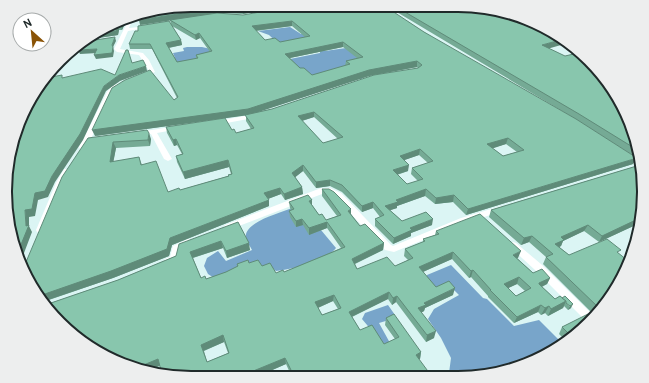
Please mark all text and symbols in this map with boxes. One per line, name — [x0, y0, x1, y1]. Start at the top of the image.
north arrow — [12, 12, 52, 52]
text: N — [21, 16, 35, 32]

